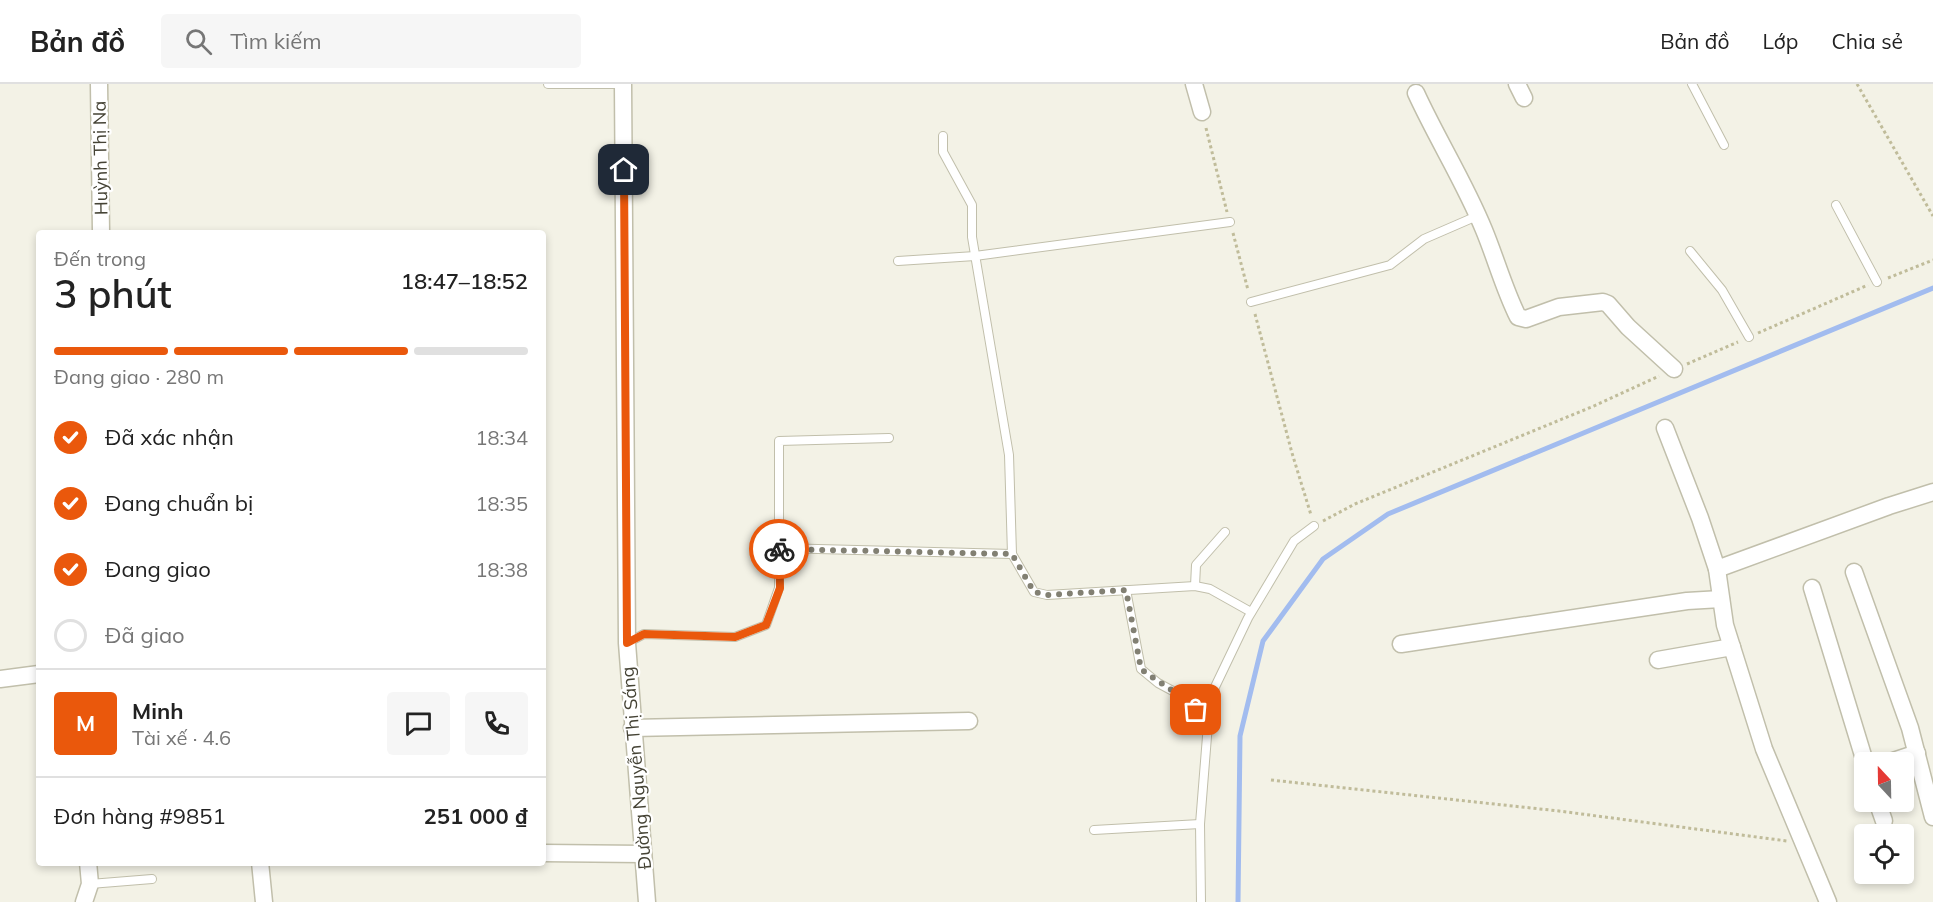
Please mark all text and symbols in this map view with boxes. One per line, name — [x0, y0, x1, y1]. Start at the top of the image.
search box — [161, 14, 581, 68]
text: Bản đồ — [30, 24, 125, 59]
icon: search — [182, 25, 215, 58]
text: Tìm kiếm — [230, 27, 322, 55]
text: Bản đồ — [1660, 28, 1729, 54]
text: Lớp — [1762, 28, 1798, 54]
text: Chia sẻ — [1831, 28, 1903, 54]
street label: Huỳnh Thị Na — [88, 101, 112, 215]
pin — [598, 144, 649, 195]
icon: home — [607, 153, 640, 186]
text: Đến trong — [54, 246, 146, 271]
text: 18:47–18:52 — [401, 267, 528, 295]
text: 3 phút — [54, 269, 172, 318]
text: Đang giao · 280 m — [54, 364, 224, 389]
icon: check — [54, 421, 87, 454]
text: Đã xác nhận — [105, 423, 234, 451]
text: 18:34 — [475, 425, 528, 450]
icon: check — [54, 487, 87, 520]
text: Đang chuẩn bị — [105, 489, 253, 517]
text: 18:35 — [475, 491, 528, 516]
courier — [749, 519, 809, 579]
icon: bike — [763, 533, 796, 566]
icon: check — [54, 553, 87, 586]
text: Đang giao — [105, 555, 211, 583]
text: 18:38 — [475, 557, 528, 582]
text: Đã giao — [105, 621, 185, 649]
street label: Đường Nguyễn Thị Sáng — [616, 666, 656, 870]
pin — [1170, 684, 1221, 735]
button: chat — [387, 692, 450, 755]
button: phone — [465, 692, 528, 755]
icon: bag — [1179, 693, 1212, 726]
text: Minh — [132, 697, 183, 725]
text: M — [76, 709, 95, 737]
text: Tài xế · 4.6 — [132, 725, 231, 750]
north arrow — [1854, 752, 1914, 812]
map controls — [1854, 752, 1914, 884]
text: Đơn hàng #9851 — [54, 802, 226, 830]
text: 251 000 ₫ — [424, 802, 528, 830]
button: locate — [1854, 824, 1914, 884]

